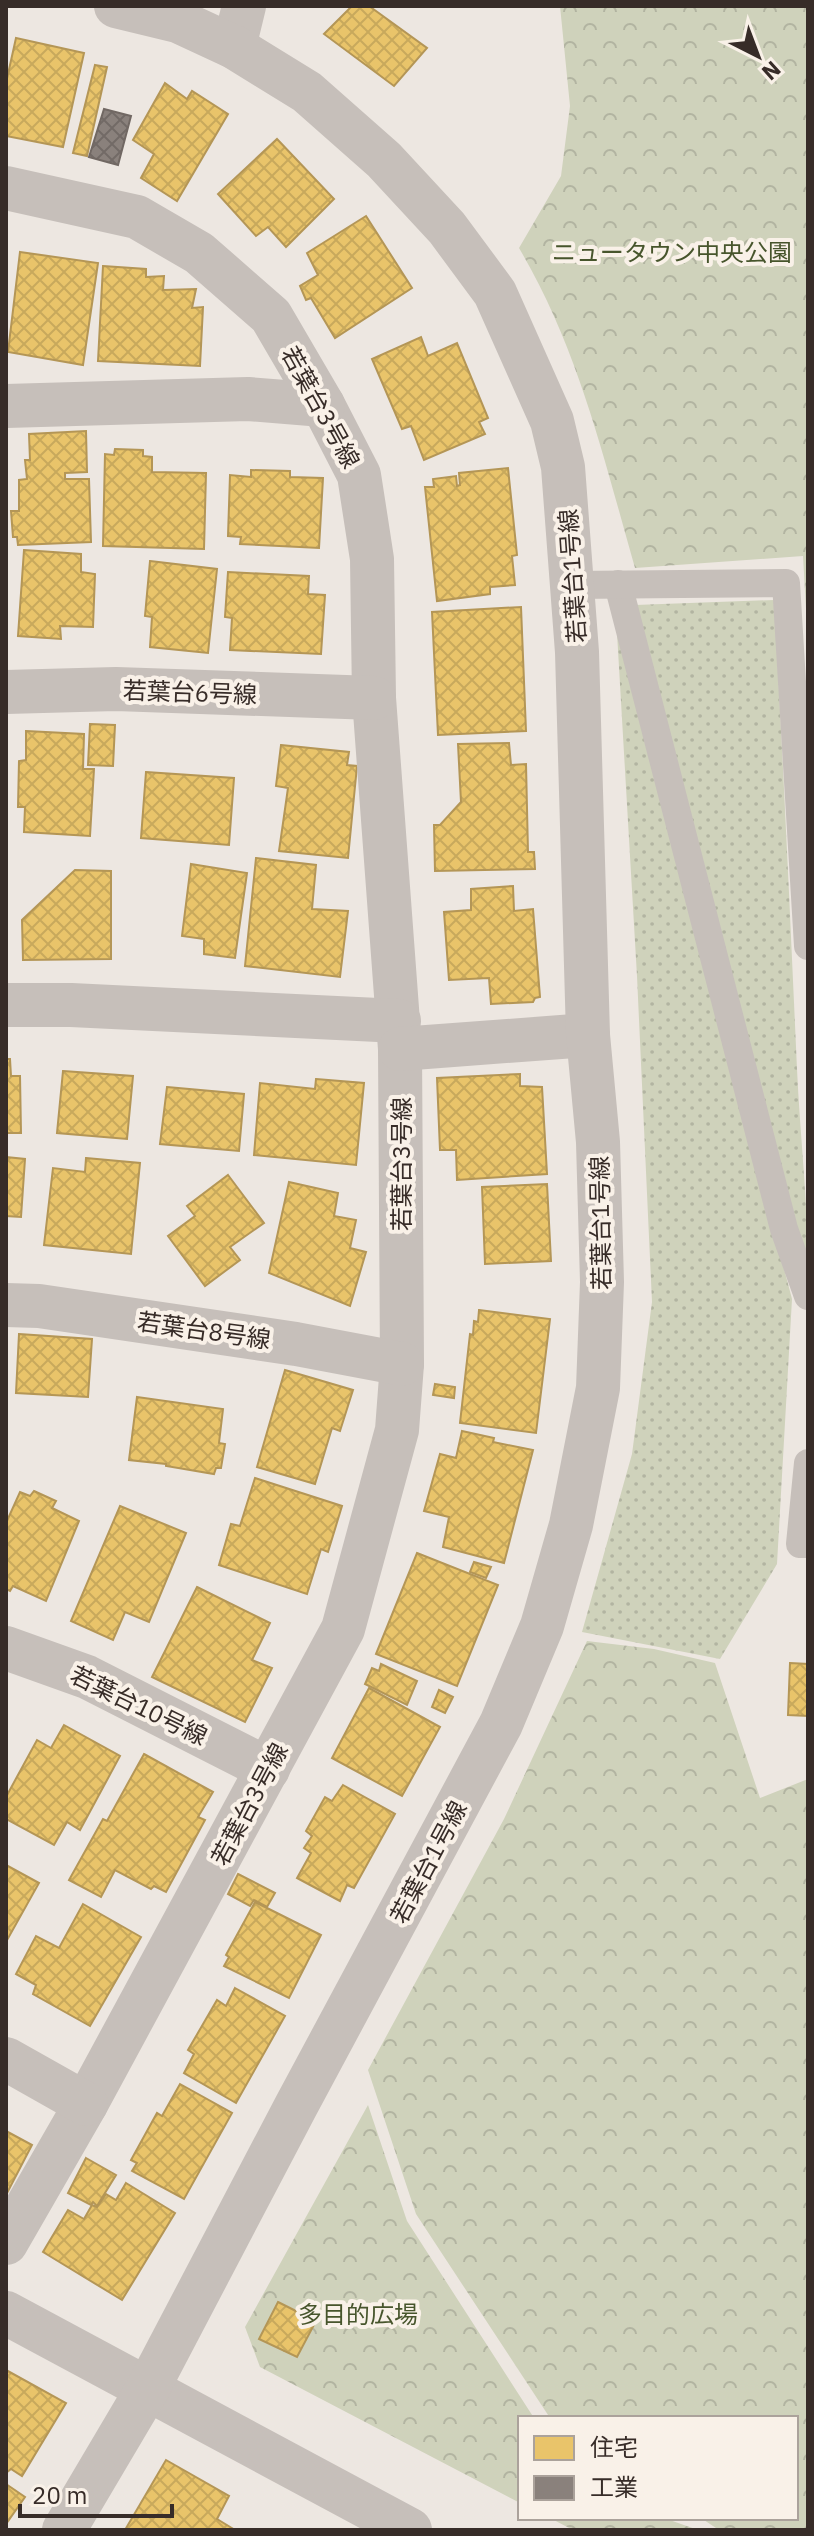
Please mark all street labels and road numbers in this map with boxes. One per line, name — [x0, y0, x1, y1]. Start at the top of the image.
street label: 若葉台3号線 — [274, 340, 368, 474]
street label: 若葉台1号線 — [551, 508, 593, 644]
street label: 若葉台6号線 — [122, 674, 258, 710]
street label: 若葉台3号線 — [385, 1097, 417, 1231]
street label: 若葉台1号線 — [583, 1156, 617, 1290]
street label: 若葉台8号線 — [135, 1305, 273, 1355]
street label: 若葉台10号線 — [65, 1658, 213, 1752]
street label: 若葉台3号線 — [203, 1737, 295, 1871]
street label: 若葉台1号線 — [382, 1795, 474, 1929]

